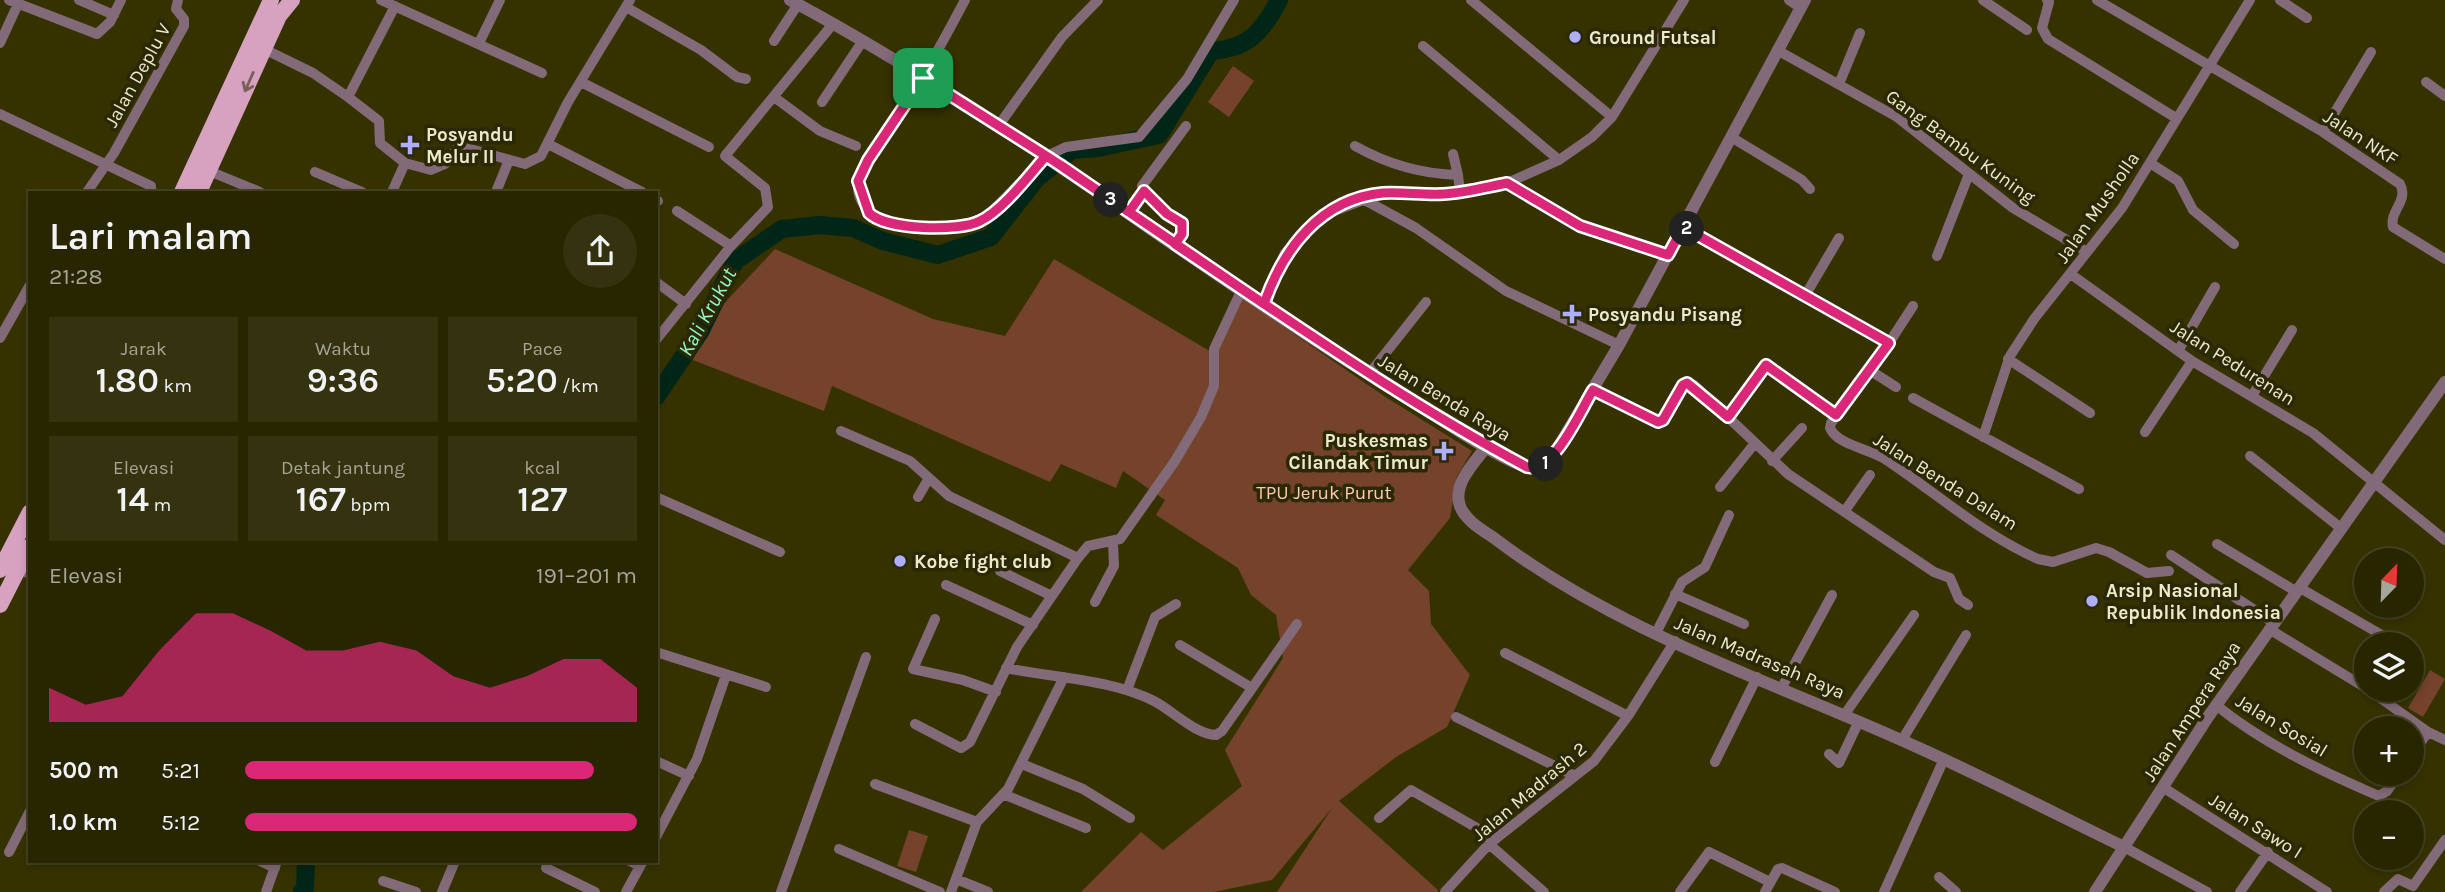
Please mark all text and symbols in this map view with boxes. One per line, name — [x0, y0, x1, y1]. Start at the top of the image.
street label: Jalan Deplu V — [100, 19, 176, 131]
place label: Ground Futsal — [1589, 27, 1717, 49]
marker: Ground Futsal — [1567, 29, 1583, 45]
pin — [893, 48, 953, 108]
icon: arrive — [904, 59, 942, 97]
one-way arrow — [242, 71, 255, 92]
street label: Gang Bambu Kuning — [1882, 85, 2040, 208]
street label: Jalan NKF — [2319, 106, 2402, 170]
place label: Posyandu Melur II — [426, 124, 514, 168]
marker: Posyandu Melur II — [400, 135, 420, 155]
street label: Jalan Musholla — [2051, 148, 2144, 267]
pin: 3 — [1094, 182, 1128, 218]
text: 3 — [1105, 188, 1116, 210]
pin: 2 — [1670, 212, 1704, 246]
text: Lari malam — [49, 214, 252, 259]
button: share — [563, 214, 637, 288]
text: 2 — [1681, 217, 1692, 239]
text: 21:28 — [49, 263, 103, 290]
water label: Kali Krukut — [673, 263, 741, 360]
marker: Posyandu Pisang — [1562, 304, 1582, 324]
place label: Posyandu Pisang — [1588, 304, 1742, 326]
street label: Jalan Pedurenan — [2166, 316, 2299, 410]
text: Jarak — [121, 338, 167, 360]
text: Waktu — [315, 338, 371, 360]
text: Pace — [522, 338, 563, 360]
street label: Jalan Benda Raya — [1374, 350, 1515, 446]
text: 1.80 — [95, 360, 159, 401]
text: 9:36 — [307, 360, 379, 401]
text: 5:20 — [486, 360, 558, 401]
text: km — [159, 375, 192, 397]
text: /km — [558, 375, 599, 397]
street label: Jalan Benda Dalam — [1869, 429, 2022, 535]
place label: Puskesmas Cilandak Timur — [1288, 430, 1429, 474]
marker: Puskesmas Cilandak Timur — [1434, 441, 1454, 461]
pin: 1 — [1528, 447, 1564, 482]
text: 1 — [1542, 452, 1549, 474]
text: Elevasi — [113, 457, 174, 479]
text: Detak jantung — [281, 457, 405, 479]
text: kcal — [524, 457, 560, 479]
text: 14 — [116, 479, 149, 520]
text: 167 — [296, 479, 346, 520]
text: 127 — [517, 479, 567, 520]
park label: TPU Jeruk Purut — [1256, 482, 1392, 504]
text: m — [149, 494, 171, 516]
text: bpm — [346, 494, 390, 516]
north arrow — [2354, 548, 2424, 618]
map controls — [2354, 548, 2424, 870]
place label: Kobe fight club — [914, 551, 1052, 573]
marker: Kobe fight club — [892, 553, 908, 569]
text: Elevasi — [49, 562, 123, 589]
text: 191–201 m — [536, 562, 637, 589]
place label: Arsip Nasional Republik Indonesia — [2106, 580, 2281, 624]
marker: Arsip Nasional Republik Indonesia — [2084, 593, 2100, 609]
street label: Jalan Madrasah Raya — [1671, 612, 1848, 704]
button: layers — [2354, 632, 2424, 702]
street label: Jalan Ampera Raya — [2138, 637, 2245, 786]
street label: Jalan Sosial — [2232, 690, 2331, 762]
button: + — [2354, 716, 2424, 786]
street label: Jalan Madrash 2 — [1468, 738, 1591, 846]
text: 500 m — [49, 757, 119, 784]
text: 5:21 — [161, 757, 200, 784]
street label: Jalan Sawo I — [2205, 788, 2306, 863]
button: − — [2354, 800, 2424, 870]
text: 1.0 km — [49, 809, 118, 836]
text: 5:12 — [161, 809, 200, 836]

